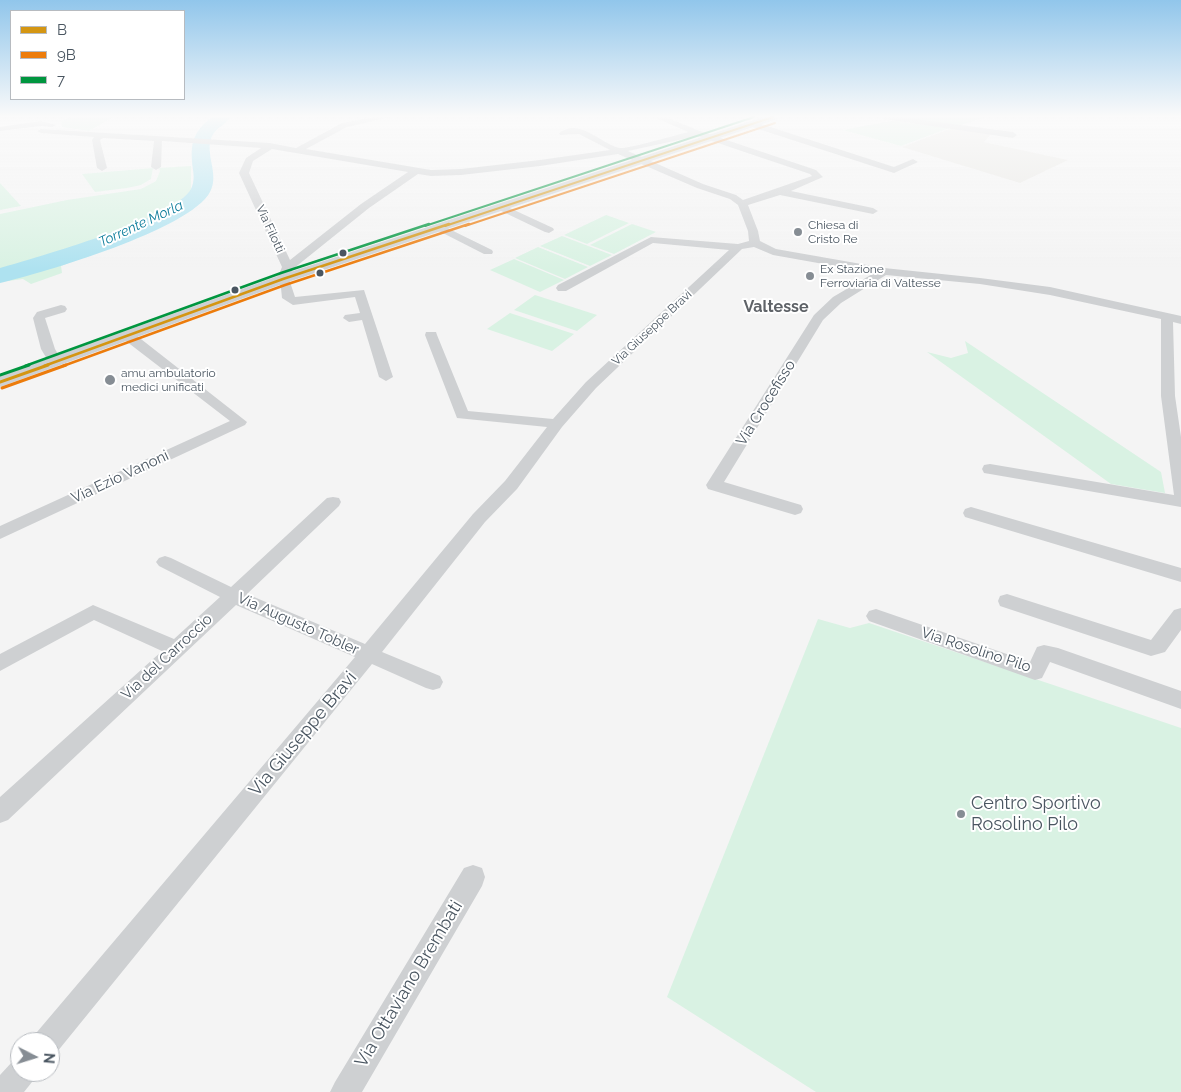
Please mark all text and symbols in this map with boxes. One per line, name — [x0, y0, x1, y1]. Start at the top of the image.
legend — [10, 10, 185, 100]
text: B — [57, 21, 67, 39]
text: 9B — [57, 46, 76, 64]
text: 7 — [57, 71, 65, 89]
water label: Torrente Morla — [96, 197, 186, 251]
street label: Via Filotti — [253, 203, 287, 255]
place label: Chiesa di Cristo Re — [808, 218, 858, 246]
marker: Chiesa di Cristo Re — [792, 226, 804, 238]
unlabelled marker — [338, 248, 348, 258]
place label: Ex Stazione Ferroviaria di Valtesse — [820, 262, 941, 290]
unlabelled marker — [315, 268, 325, 278]
marker: Ex Stazione Ferroviaria di Valtesse — [804, 270, 816, 282]
unlabelled marker — [230, 285, 240, 295]
street label: Via Giuseppe Bravi — [609, 287, 695, 369]
district label: Valtesse — [743, 297, 809, 317]
street label: Via Crocefisso — [733, 357, 799, 449]
place label: amu ambulatorio medici unificati — [121, 366, 216, 394]
marker: amu ambulatorio medici unificati — [103, 373, 117, 387]
street label: Via Ezio Vanoni — [69, 447, 171, 507]
street label: Via Augusto Tobler — [234, 589, 362, 659]
street label: Via del Carroccio — [118, 610, 216, 704]
street label: Via Rosolino Pilo — [919, 624, 1033, 676]
street label: Via Giuseppe Bravi — [245, 667, 361, 801]
place label: Centro Sportivo Rosolino Pilo — [971, 793, 1101, 836]
marker: Centro Sportivo Rosolino Pilo — [955, 808, 967, 820]
street label: Via Ottaviano Brembati — [351, 897, 467, 1071]
north arrow — [10, 1032, 60, 1082]
text: N — [41, 1052, 57, 1064]

